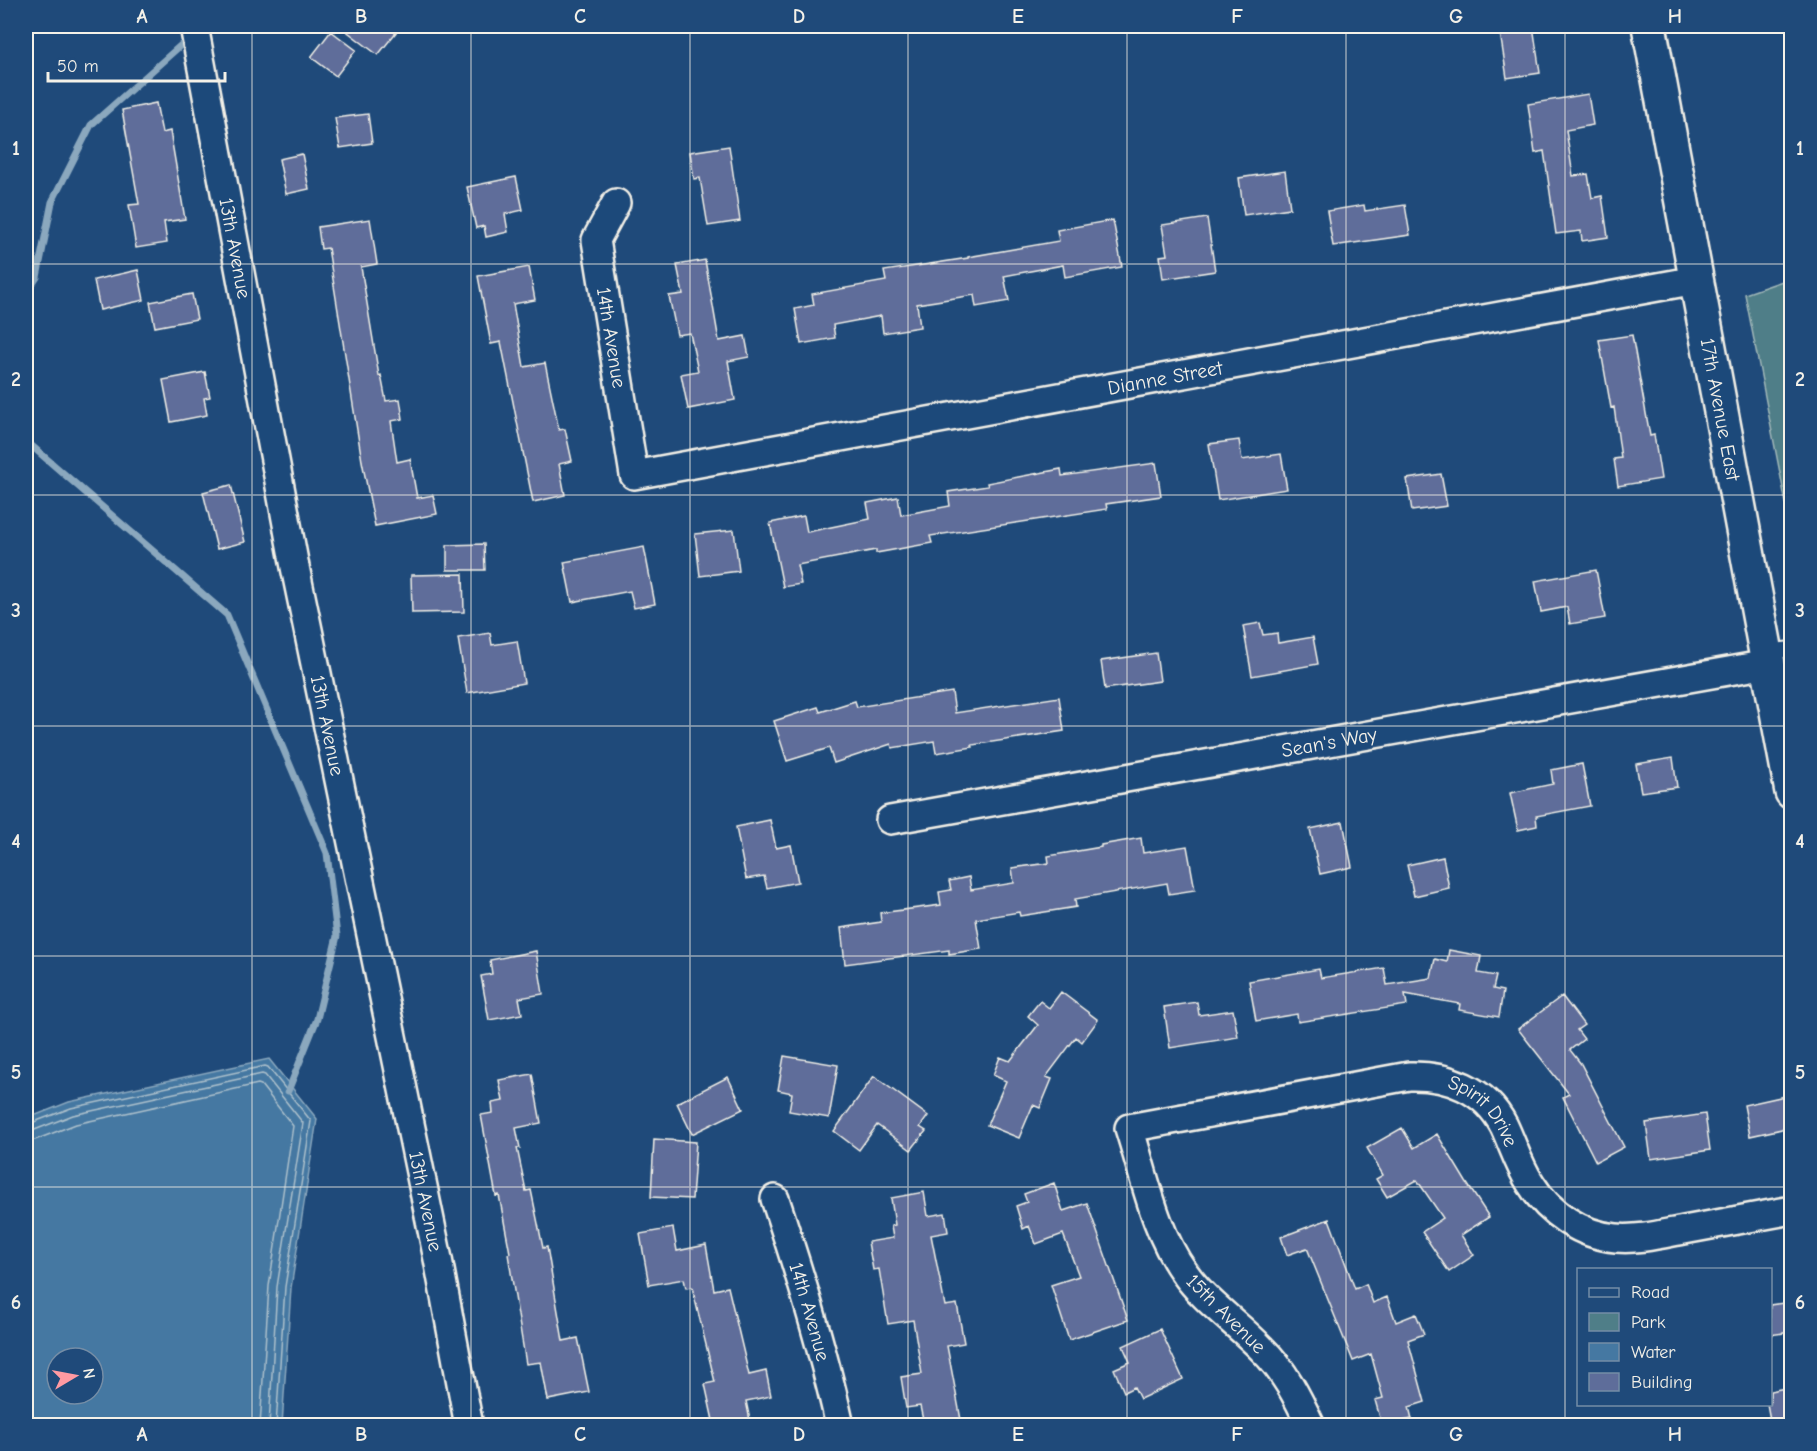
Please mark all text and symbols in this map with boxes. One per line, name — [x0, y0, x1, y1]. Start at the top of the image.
text: A — [136, 5, 148, 28]
text: B — [355, 5, 367, 28]
text: C — [574, 5, 586, 28]
text: D — [793, 5, 805, 28]
text: E — [1012, 5, 1024, 28]
text: F — [1231, 5, 1243, 28]
text: G — [1449, 5, 1463, 28]
text: H — [1668, 5, 1682, 28]
scale bar — [48, 45, 225, 83]
text: 50 m — [57, 56, 99, 77]
text: 1 — [12, 137, 20, 160]
text: 1 — [1796, 137, 1804, 160]
street label: 13th Avenue — [215, 196, 256, 300]
street label: 14th Avenue — [592, 286, 631, 390]
street label: 17th Avenue East — [1696, 336, 1745, 484]
street label: Dianne Street — [1106, 355, 1226, 399]
text: 2 — [11, 368, 21, 391]
text: 2 — [1795, 368, 1805, 391]
text: 3 — [11, 599, 21, 622]
text: 3 — [1795, 599, 1805, 622]
street label: 13th Avenue — [306, 673, 349, 778]
street label: Sean's Way — [1280, 722, 1379, 762]
text: 4 — [11, 830, 21, 853]
text: 4 — [1795, 830, 1805, 853]
text: 5 — [11, 1061, 21, 1084]
text: 5 — [1795, 1061, 1805, 1084]
street label: Spirit Drive — [1445, 1070, 1523, 1150]
street label: 13th Avenue — [404, 1149, 448, 1254]
street label: 14th Avenue — [785, 1259, 835, 1363]
legend — [1577, 1268, 1772, 1406]
street label: 15th Avenue — [1182, 1270, 1270, 1358]
text: Road — [1631, 1282, 1670, 1303]
text: 6 — [11, 1291, 21, 1314]
text: 6 — [1795, 1291, 1805, 1314]
text: Park — [1631, 1312, 1666, 1333]
text: Water — [1631, 1342, 1676, 1363]
north arrow — [45, 1346, 105, 1406]
text: N — [79, 1367, 99, 1380]
text: Building — [1631, 1372, 1693, 1393]
text: A — [136, 1423, 148, 1446]
text: B — [355, 1423, 367, 1446]
text: C — [574, 1423, 586, 1446]
text: D — [793, 1423, 805, 1446]
text: E — [1012, 1423, 1024, 1446]
text: F — [1231, 1423, 1243, 1446]
text: G — [1449, 1423, 1463, 1446]
text: H — [1668, 1423, 1682, 1446]

